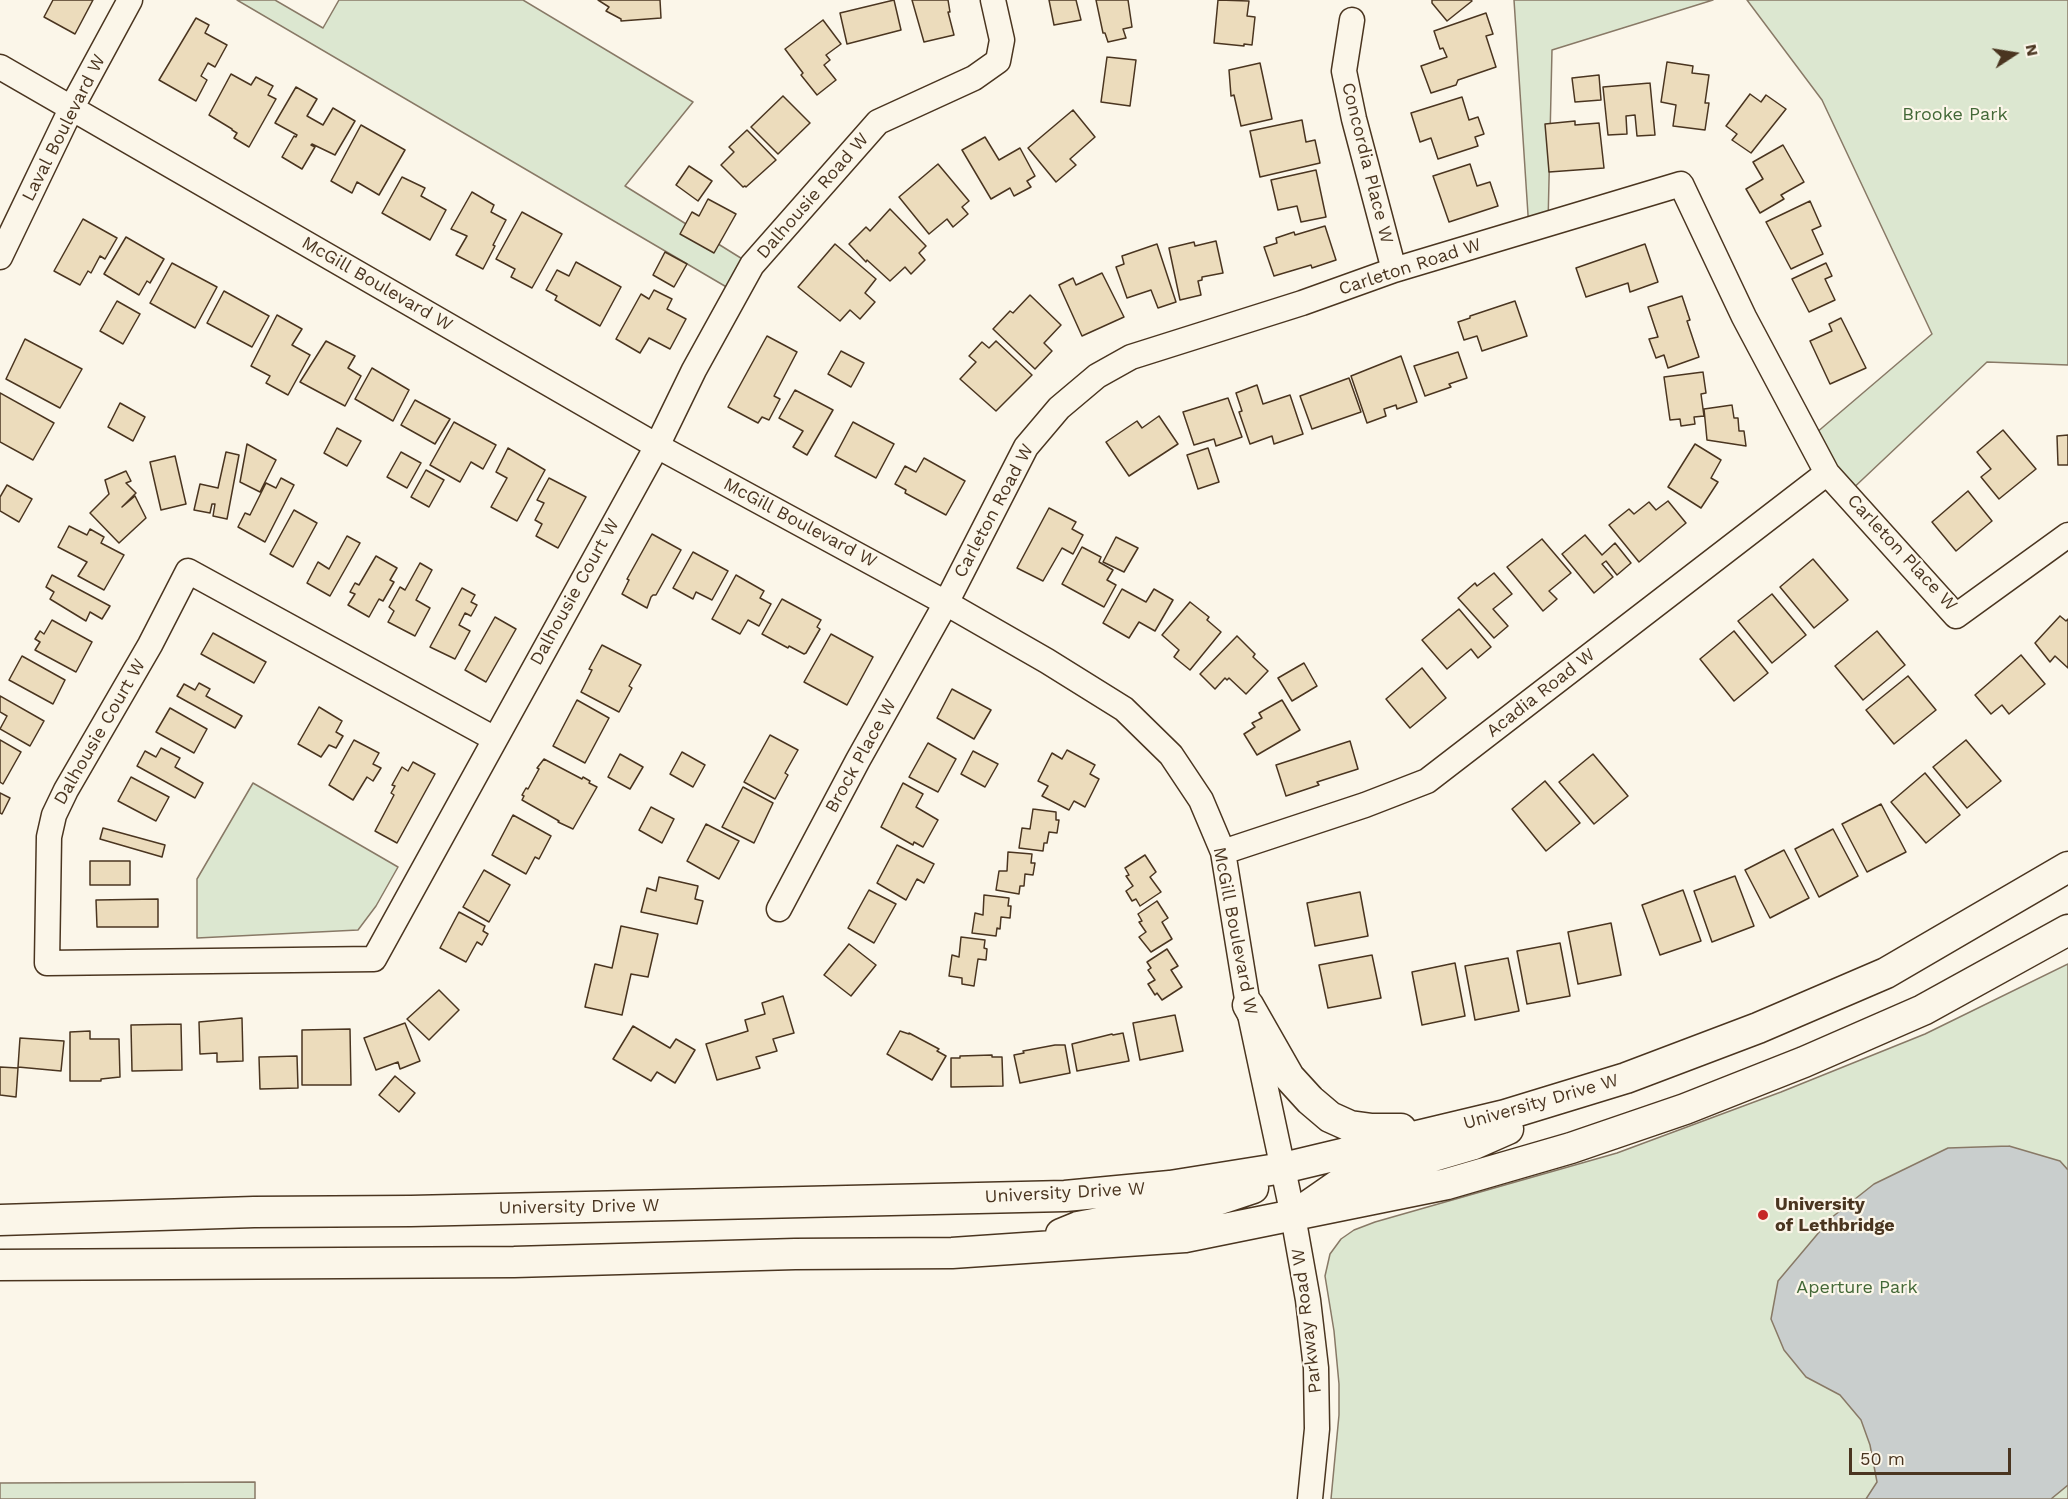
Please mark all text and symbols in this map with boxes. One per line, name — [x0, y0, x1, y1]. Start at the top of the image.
north arrow — [1984, 24, 2044, 84]
text: N — [2022, 42, 2043, 58]
street label: Laval Boulevard W — [18, 51, 110, 205]
street label: Concordia Place W — [1337, 80, 1397, 246]
park label: Brooke Park — [1902, 104, 2008, 126]
street label: Dalhousie Road W — [752, 129, 874, 263]
street label: McGill Boulevard W — [298, 232, 456, 336]
street label: Carleton Road W — [1336, 234, 1484, 300]
street label: Carleton Road W — [950, 440, 1038, 582]
street label: McGill Boulevard W — [720, 473, 880, 573]
street label: Carleton Place W — [1842, 490, 1962, 616]
street label: Dalhousie Court W — [526, 515, 624, 669]
street label: Acadia Road W — [1482, 644, 1600, 742]
street label: Dalhousie Court W — [50, 655, 150, 809]
street label: Brock Place W — [821, 695, 901, 817]
street label: McGill Boulevard W — [1208, 845, 1262, 1017]
street label: University Drive W — [1461, 1069, 1621, 1135]
street label: University Drive W — [984, 1178, 1146, 1208]
place label: University of Lethbridge — [1775, 1194, 1895, 1236]
street label: University Drive W — [498, 1195, 660, 1219]
marker: University of Lethbridge — [1756, 1208, 1770, 1222]
street label: Parkway Road W — [1287, 1247, 1327, 1395]
park label: Aperture Park — [1796, 1277, 1918, 1299]
scale bar — [1852, 1436, 2014, 1474]
text: 50 m — [1860, 1448, 1905, 1469]

